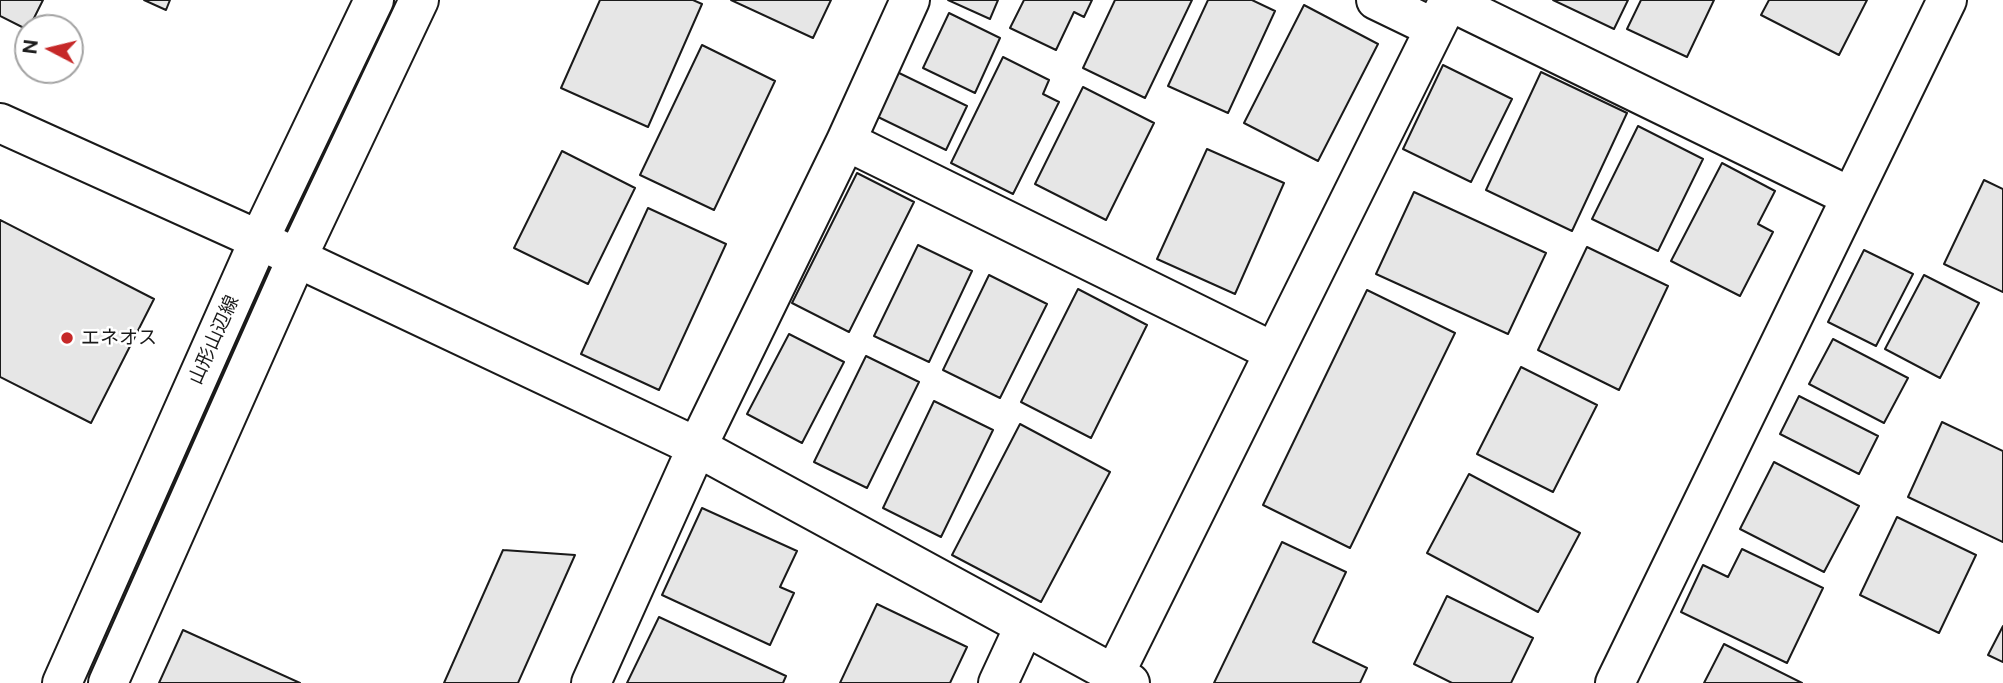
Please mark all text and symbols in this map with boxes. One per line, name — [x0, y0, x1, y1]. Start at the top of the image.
north arrow — [14, 14, 84, 84]
text: N — [18, 38, 42, 55]
street label: 山形山辺線 — [184, 292, 244, 388]
place label: エネオス — [81, 327, 157, 349]
marker: エネオス — [59, 330, 75, 346]

